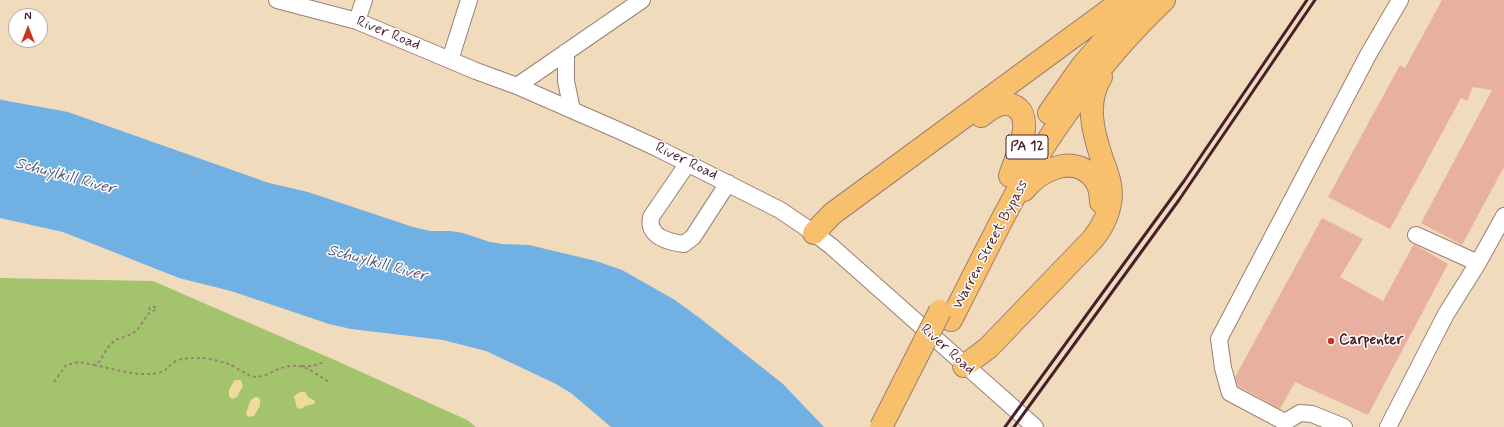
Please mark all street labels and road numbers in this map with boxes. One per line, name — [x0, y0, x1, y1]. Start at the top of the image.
street label: River Road — [353, 13, 423, 55]
road number: PA 12 — [1006, 135, 1048, 159]
street label: River Road — [652, 139, 720, 185]
street label: Warren Street Bypass — [949, 177, 1033, 313]
street label: River Road — [916, 321, 978, 379]

